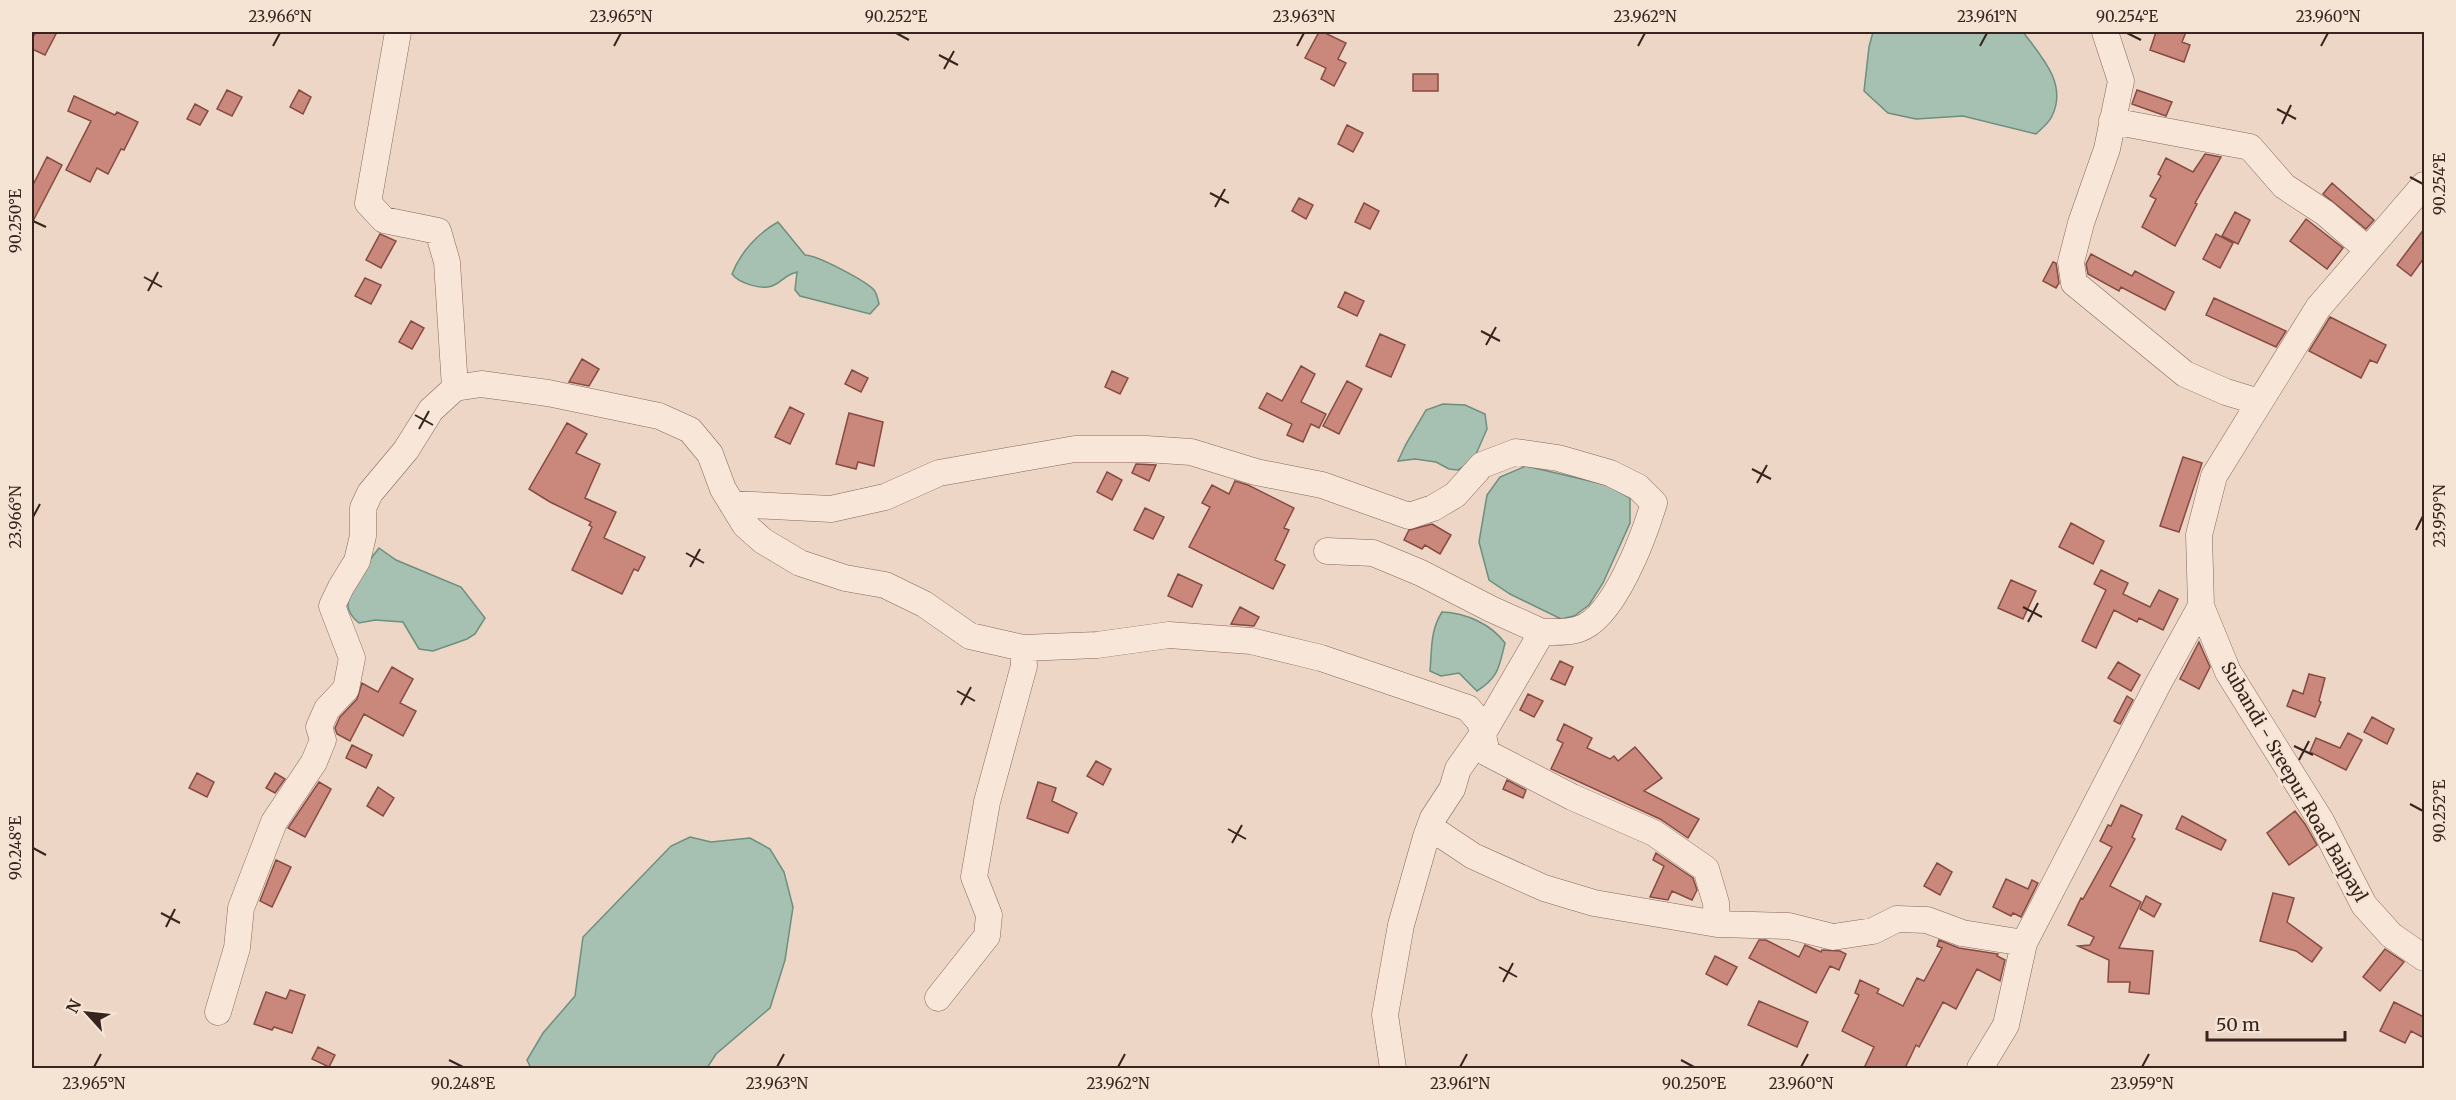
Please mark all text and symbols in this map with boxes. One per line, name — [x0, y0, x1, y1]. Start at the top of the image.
text: 23.966°N — [248, 7, 312, 26]
text: 23.965°N — [590, 7, 653, 26]
text: 90.252°E — [865, 7, 928, 26]
text: 23.963°N — [1273, 7, 1336, 26]
text: 23.962°N — [1613, 7, 1677, 26]
text: 23.961°N — [1957, 7, 2017, 26]
text: 90.254°E — [2096, 7, 2158, 26]
text: 23.960°N — [2296, 7, 2361, 26]
text: 90.254°E — [2430, 153, 2449, 215]
text: 90.250°E — [6, 189, 25, 253]
text: 23.959°N — [2430, 484, 2449, 548]
text: 23.966°N — [6, 485, 25, 549]
street label: Subandi - Sreepur Road Baipayl — [2216, 658, 2373, 906]
text: 90.252°E — [2430, 779, 2449, 842]
text: 90.248°E — [6, 815, 25, 880]
north arrow — [57, 983, 117, 1043]
text: N — [62, 996, 86, 1016]
scale bar — [2207, 1004, 2345, 1042]
text: 50 m — [2216, 1013, 2260, 1036]
text: 23.965°N — [63, 1074, 126, 1093]
text: 90.248°E — [431, 1074, 496, 1093]
text: 23.963°N — [746, 1074, 809, 1093]
text: 23.962°N — [1086, 1074, 1150, 1093]
text: 23.961°N — [1430, 1074, 1490, 1093]
text: 90.250°E — [1662, 1074, 1726, 1093]
text: 23.960°N — [1769, 1074, 1834, 1093]
text: 23.959°N — [2110, 1074, 2174, 1093]

